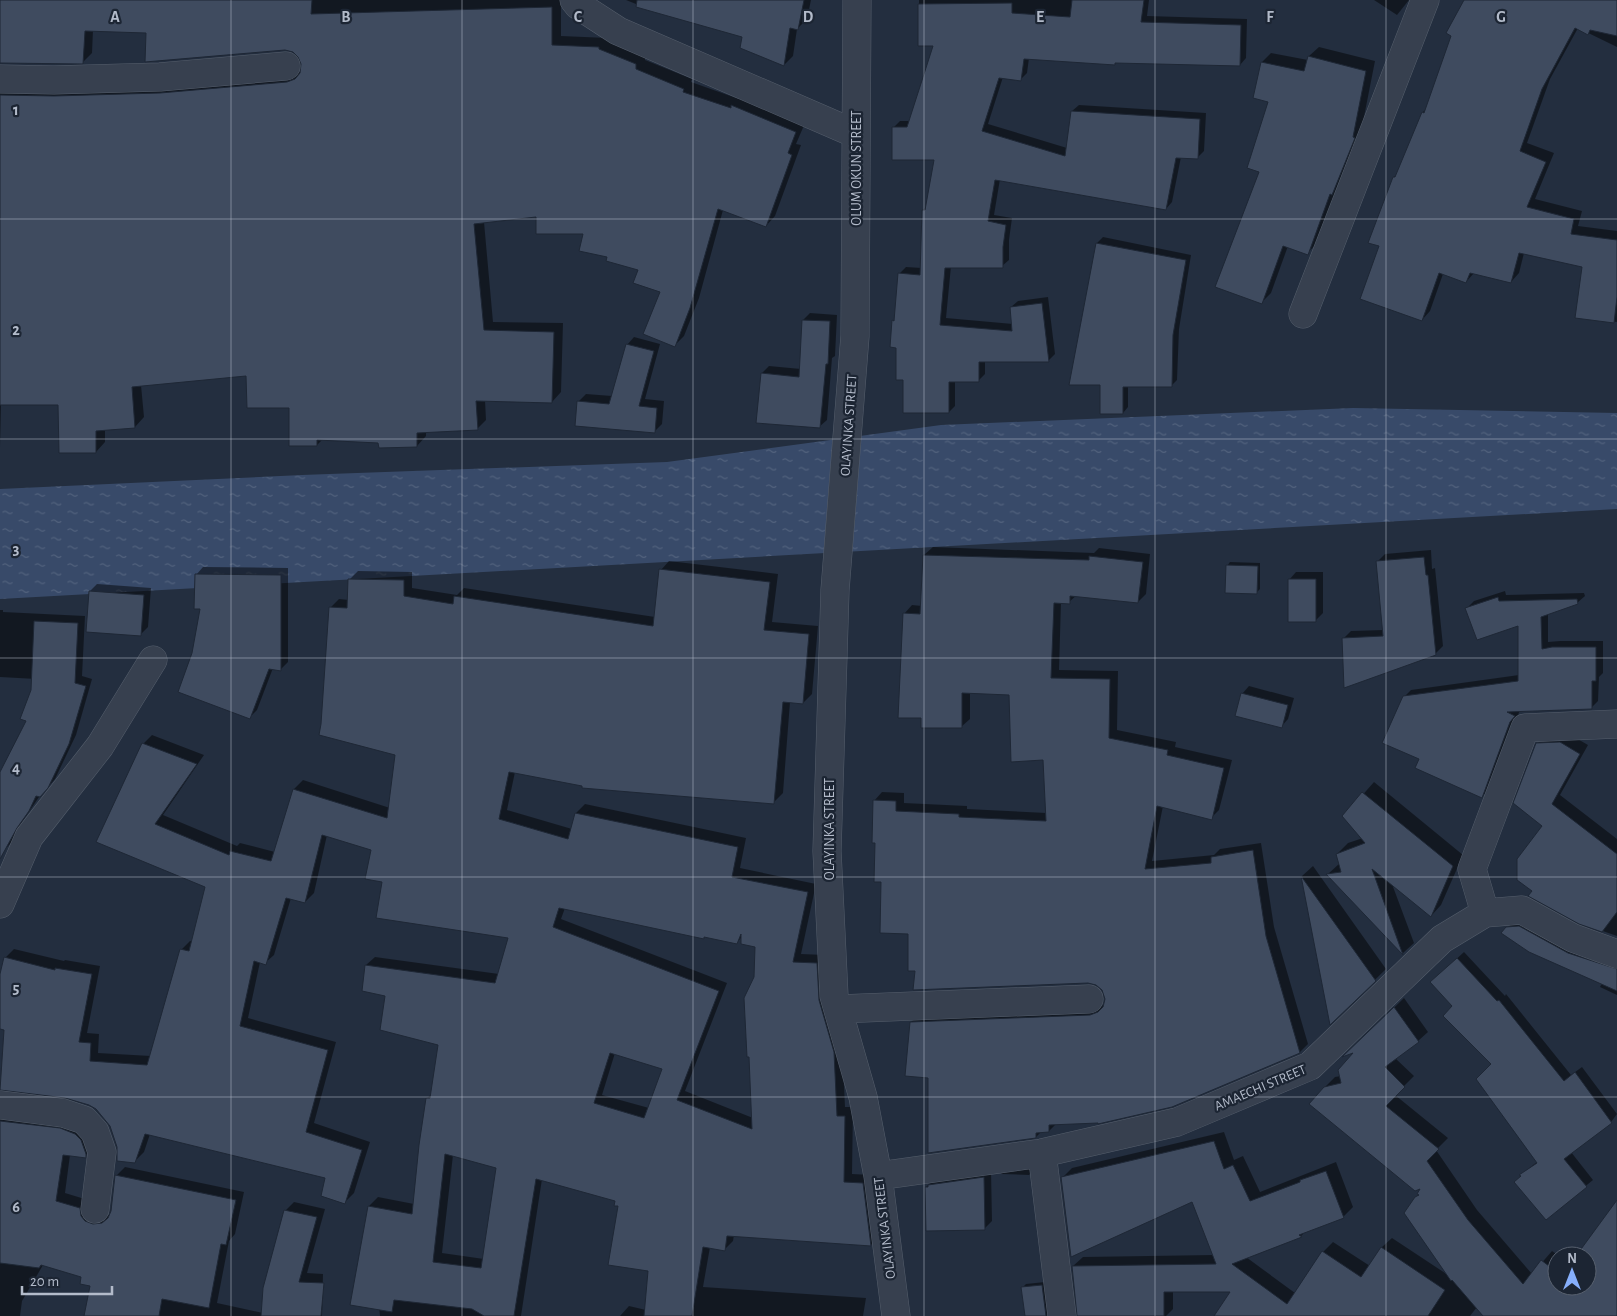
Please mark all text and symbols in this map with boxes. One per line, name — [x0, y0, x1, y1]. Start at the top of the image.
text: A — [110, 9, 120, 25]
text: B — [341, 9, 351, 25]
text: C — [574, 9, 583, 25]
text: D — [803, 9, 814, 25]
text: E — [1036, 9, 1044, 25]
text: F — [1266, 9, 1274, 25]
text: G — [1496, 9, 1506, 25]
text: 1 — [13, 102, 19, 118]
street label: OLUM OKUN STREET — [850, 110, 864, 226]
text: 2 — [12, 322, 20, 338]
street label: OLAYINKA STREET — [838, 373, 860, 477]
text: 3 — [13, 541, 20, 557]
text: 4 — [12, 760, 20, 776]
street label: OLAYINKA STREET — [823, 778, 837, 880]
text: 5 — [13, 980, 20, 996]
street label: AMAECHI STREET — [1213, 1062, 1308, 1114]
street label: OLAYINKA STREET — [872, 1176, 898, 1279]
text: 6 — [12, 1199, 20, 1215]
north arrow — [1547, 1246, 1597, 1296]
text: N — [1567, 1252, 1577, 1266]
scale bar — [22, 1264, 112, 1296]
text: 20 m — [30, 1274, 59, 1289]

